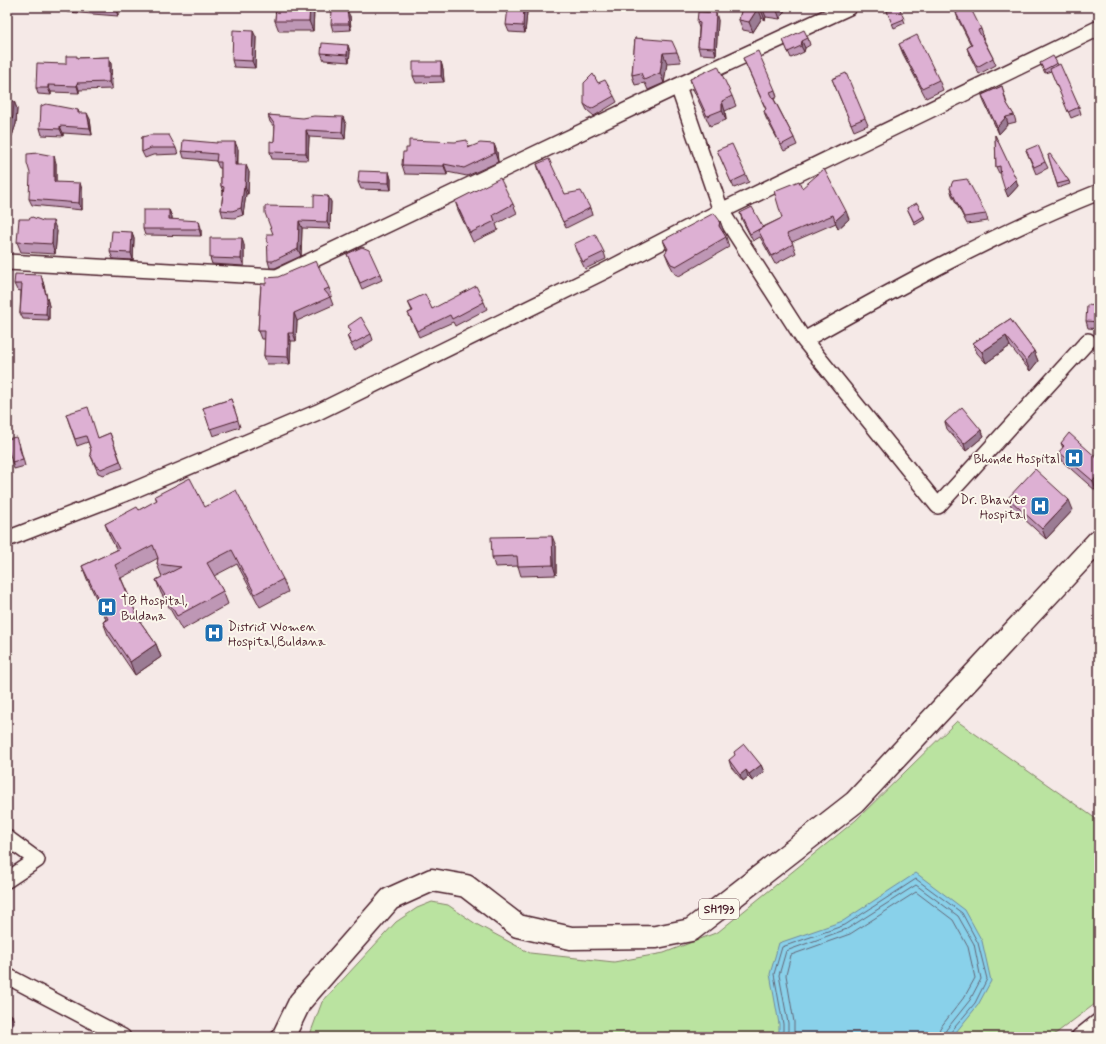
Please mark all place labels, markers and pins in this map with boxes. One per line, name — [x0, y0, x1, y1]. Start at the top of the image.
hospital icon: Bhonde Hospital — [1063, 447, 1085, 469]
place label: Bhonde Hospital — [973, 451, 1060, 468]
place label: Dr. Bhawte Hospital — [960, 492, 1026, 524]
hospital icon: Dr. Bhawte Hospital — [1029, 495, 1051, 517]
place label: TB Hospital, Buldana — [121, 593, 188, 625]
hospital icon: TB Hospital, Buldana — [96, 596, 118, 618]
place label: District Women Hospital,Buldana — [228, 619, 326, 651]
hospital icon: District Women Hospital,Buldana — [203, 622, 225, 644]

